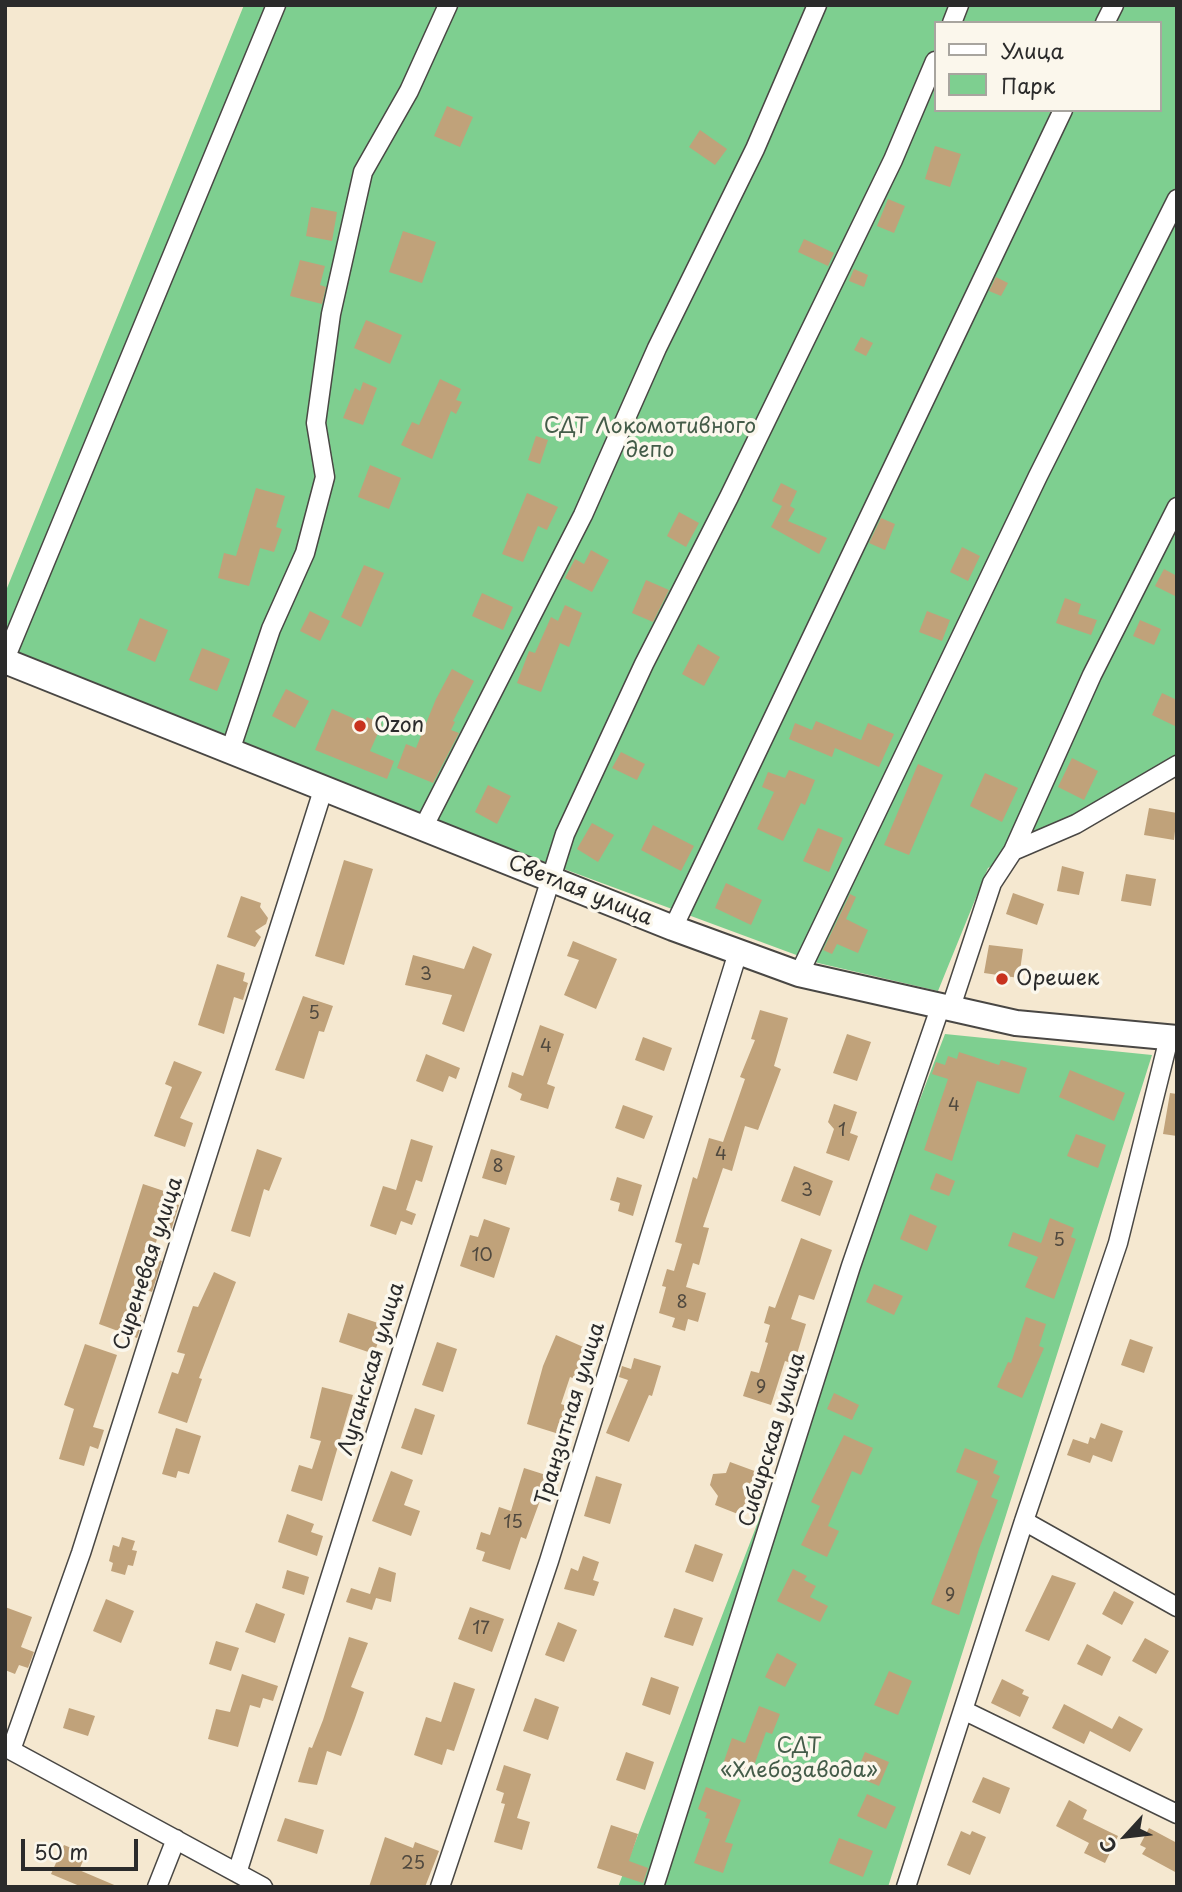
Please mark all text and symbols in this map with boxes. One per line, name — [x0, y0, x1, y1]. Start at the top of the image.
legend — [934, 21, 1161, 112]
text: Улица — [1001, 34, 1064, 66]
text: Парк — [1001, 69, 1055, 101]
park label: СДТ Локомотивного депо — [544, 414, 756, 464]
place label: Ozon — [374, 713, 424, 739]
marker: Ozon — [352, 718, 368, 734]
street label: Светлая улица — [504, 851, 656, 931]
house number: 3 — [420, 964, 432, 986]
place label: Орешек — [1016, 966, 1099, 992]
marker: Орешек — [994, 971, 1010, 987]
house number: 5 — [308, 1003, 320, 1025]
house number: 4 — [540, 1036, 552, 1058]
house number: 4 — [948, 1095, 960, 1117]
house number: 1 — [838, 1120, 846, 1142]
house number: 4 — [715, 1144, 727, 1166]
house number: 8 — [492, 1156, 504, 1178]
street label: Сиреневая улица — [109, 1174, 189, 1354]
house number: 3 — [801, 1180, 813, 1202]
house number: 5 — [1053, 1230, 1065, 1252]
house number: 10 — [471, 1245, 493, 1267]
street label: Луганская улица — [334, 1279, 410, 1459]
house number: 8 — [676, 1292, 688, 1314]
street label: Транзитная улица — [531, 1319, 611, 1509]
street label: Сибирская улица — [734, 1350, 812, 1530]
house number: 9 — [756, 1377, 766, 1399]
house number: 15 — [503, 1512, 523, 1534]
house number: 9 — [945, 1585, 955, 1607]
house number: 17 — [472, 1618, 490, 1640]
park label: СДТ «Хлебозавода» — [720, 1734, 878, 1784]
north arrow — [1091, 1801, 1161, 1871]
scale bar — [24, 1826, 142, 1870]
text: С — [1092, 1833, 1123, 1858]
text: 50 m — [34, 1835, 88, 1867]
house number: 25 — [401, 1853, 425, 1875]

